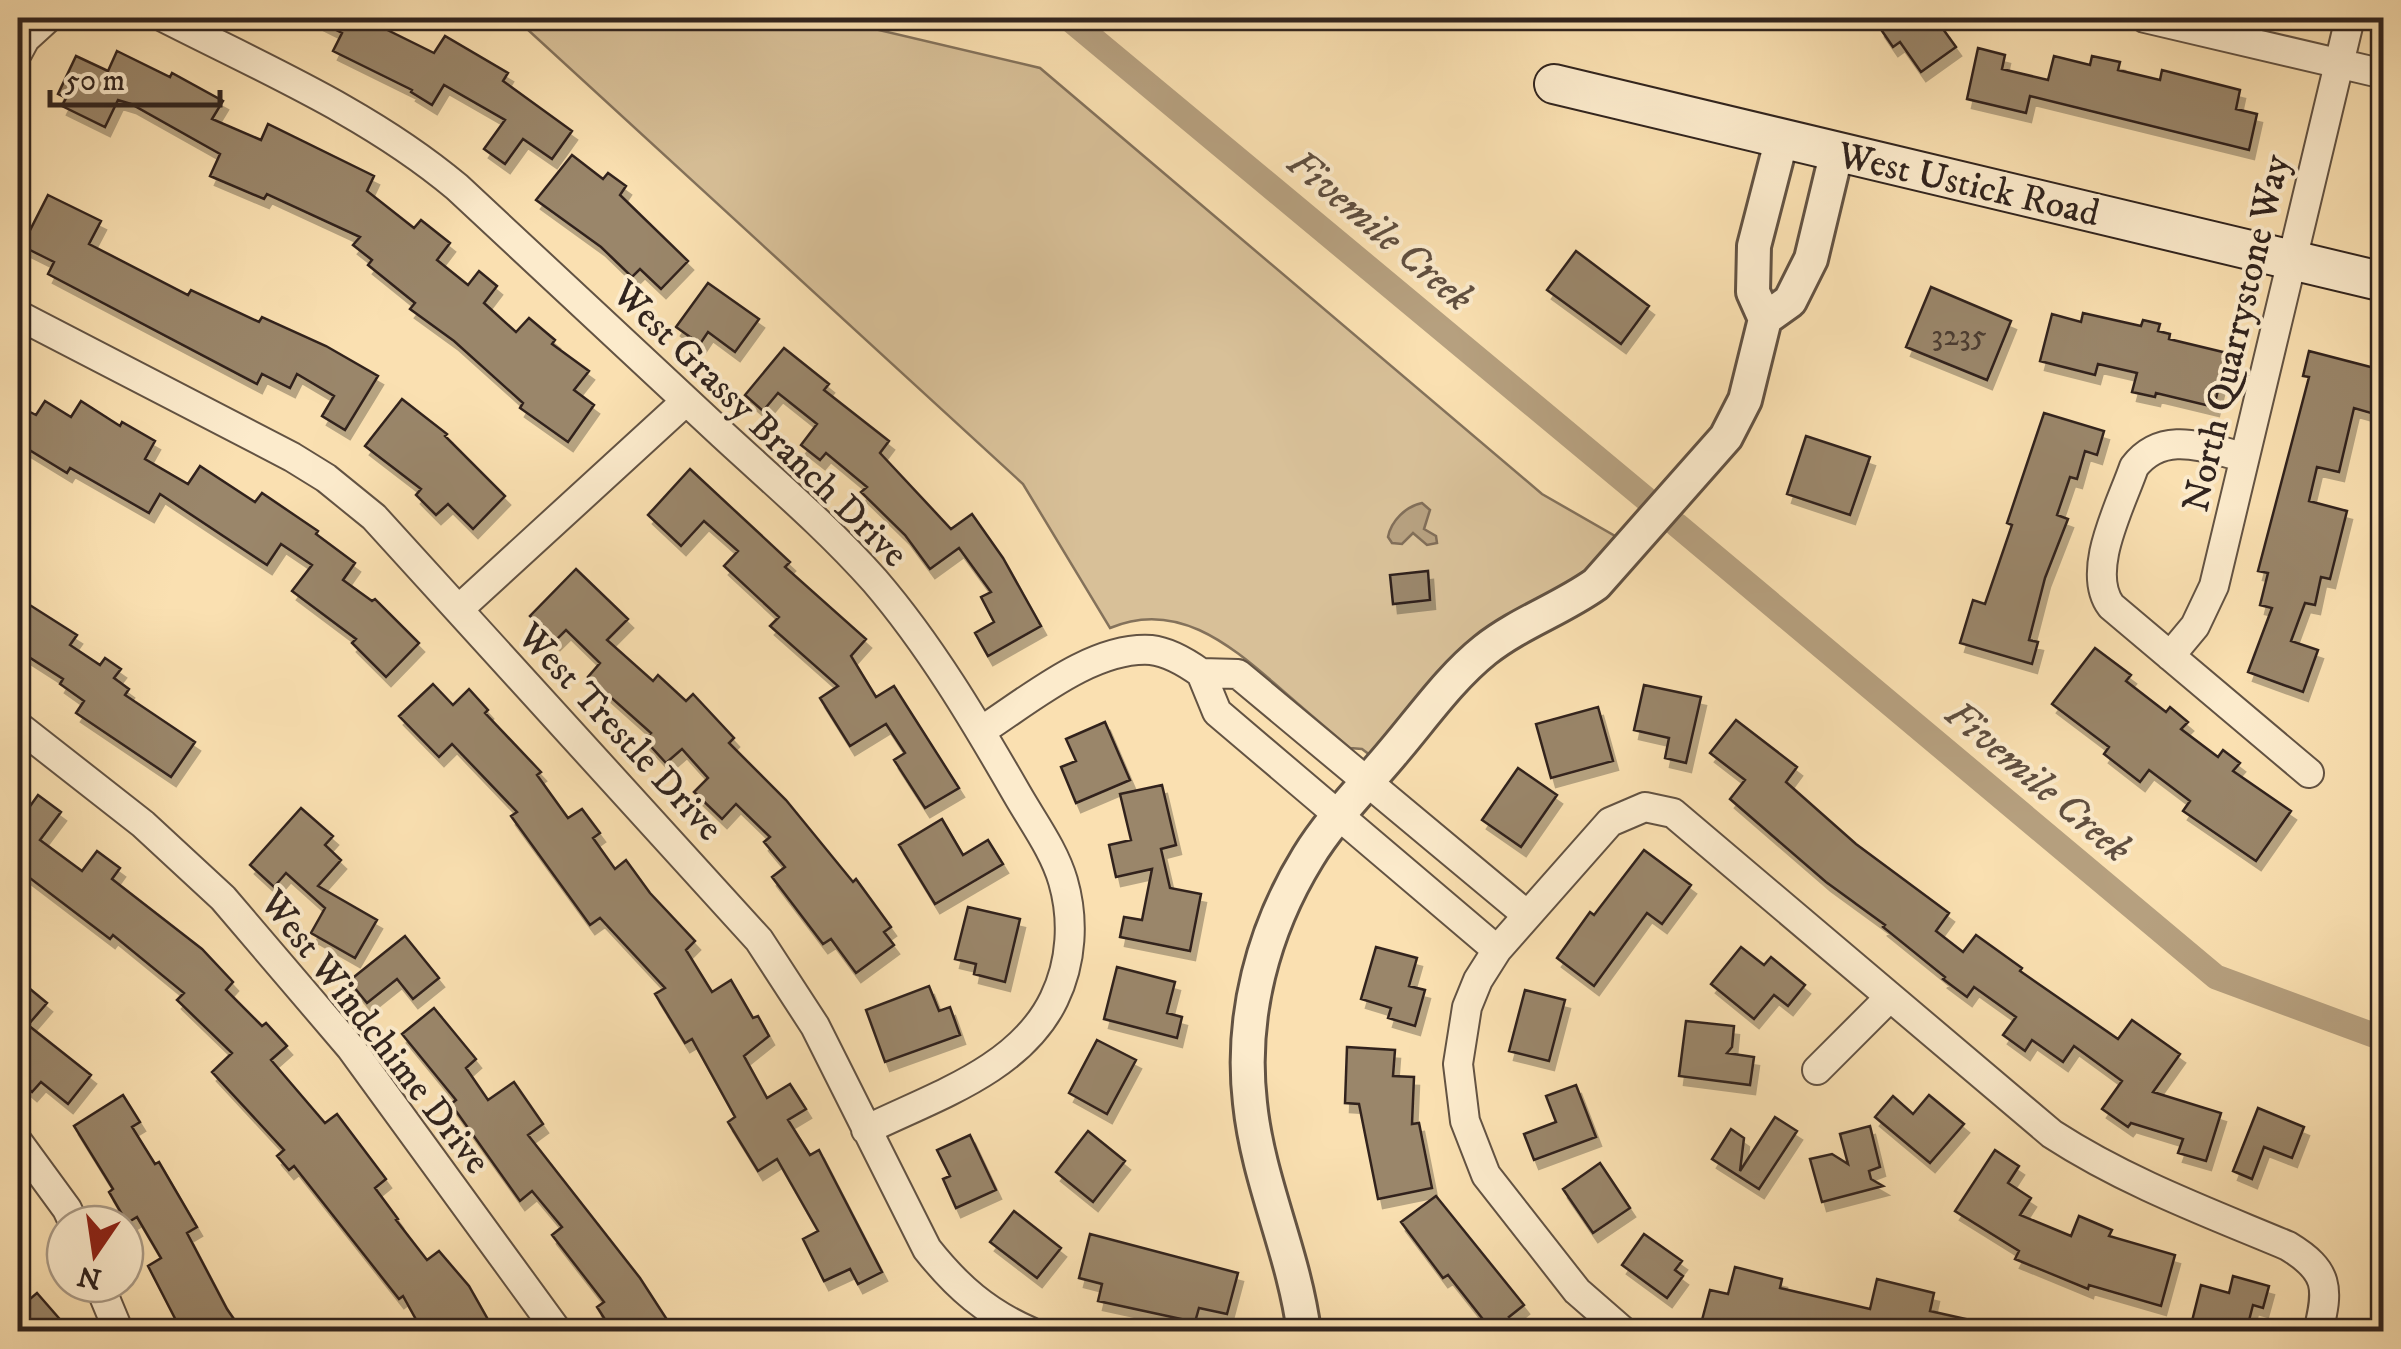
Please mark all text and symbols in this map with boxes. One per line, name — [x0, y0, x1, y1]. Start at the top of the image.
scale bar — [50, 45, 220, 107]
text: 50 m — [65, 63, 125, 100]
street label: West Ustick Road — [1832, 131, 2104, 238]
water label: Fivemile Creek — [1276, 139, 1483, 324]
street label: North Quarrystone Way — [2172, 149, 2302, 517]
street label: West Grassy Branch Drive — [601, 270, 918, 578]
house number: 3235 — [1931, 316, 1987, 356]
street label: West Trestle Drive — [505, 612, 733, 852]
water label: Fivemile Creek — [1934, 690, 2141, 875]
street label: West Windchime Drive — [248, 880, 500, 1184]
north arrow — [45, 1204, 145, 1304]
text: N — [75, 1257, 105, 1297]

